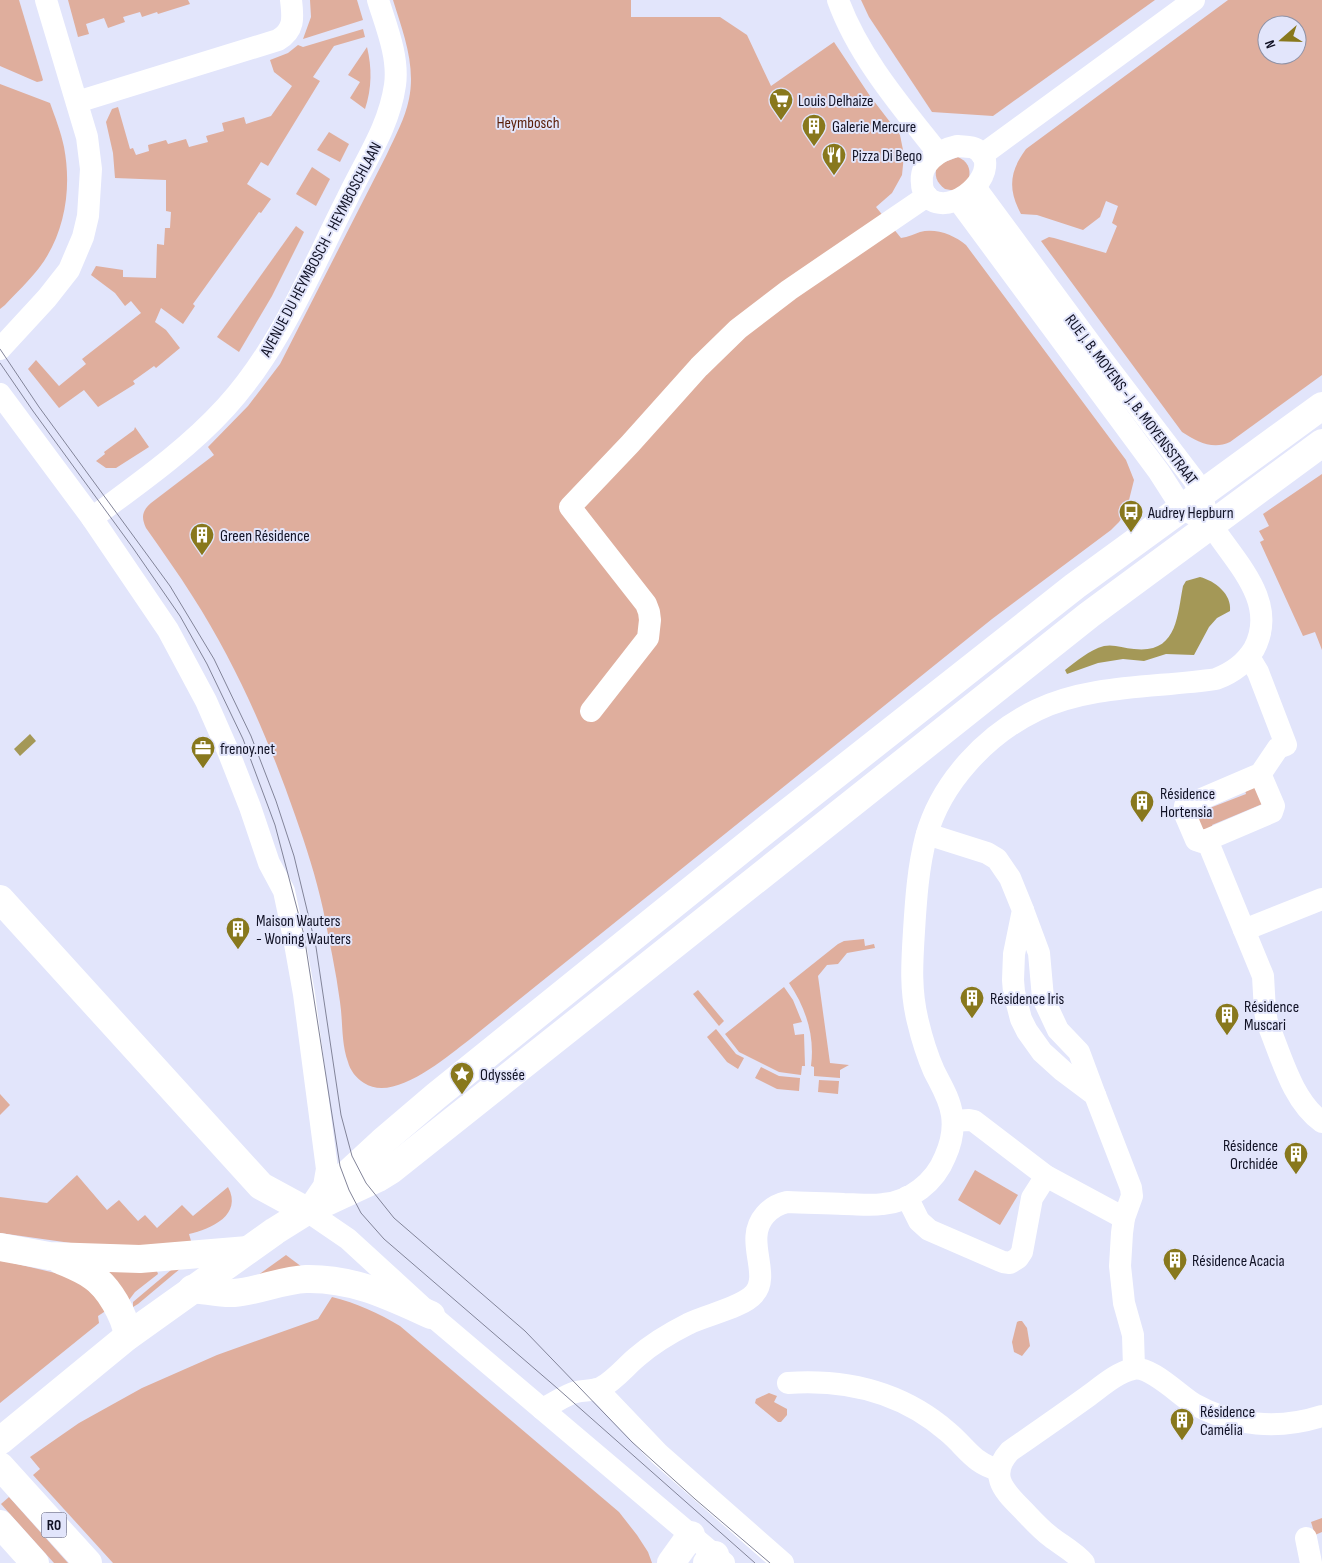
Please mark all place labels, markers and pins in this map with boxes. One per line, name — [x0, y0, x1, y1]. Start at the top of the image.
supermarket icon: Louis Delhaize — [768, 87, 794, 121]
place label: Louis Delhaize — [798, 92, 874, 111]
building icon: Galerie Mercure — [801, 113, 827, 147]
place label: Galerie Mercure — [832, 118, 916, 137]
restaurant icon: Pizza Di Beqo — [821, 142, 847, 176]
place label: Pizza Di Beqo — [852, 147, 922, 166]
bus stop icon: Audrey Hepburn — [1118, 499, 1144, 533]
place label: Audrey Hepburn — [1147, 504, 1234, 523]
building icon: Green Résidence — [189, 522, 215, 556]
place label: Green Résidence — [220, 527, 310, 546]
office icon: frenoy.net — [190, 735, 216, 769]
place label: frenoy.net — [220, 740, 275, 759]
place label: Résidence Hortensia — [1160, 785, 1215, 822]
building icon: Résidence Hortensia — [1129, 789, 1155, 823]
place label: Maison Wauters - Woning Wauters — [256, 912, 351, 949]
building icon: Maison Wauters - Woning Wauters — [225, 916, 251, 950]
building icon: Résidence Iris — [959, 985, 985, 1019]
place label: Résidence Iris — [990, 990, 1064, 1009]
place label: Résidence Muscari — [1244, 998, 1299, 1035]
building icon: Résidence Muscari — [1214, 1002, 1240, 1036]
place icon: Odyssée — [449, 1061, 475, 1095]
place label: Odyssée — [480, 1066, 525, 1085]
place label: Résidence Orchidée — [1223, 1137, 1278, 1174]
building icon: Résidence Orchidée — [1283, 1141, 1309, 1175]
building icon: Résidence Acacia — [1162, 1247, 1188, 1281]
place label: Résidence Acacia — [1192, 1252, 1285, 1271]
place label: Résidence Camélia — [1200, 1403, 1255, 1440]
building icon: Résidence Camélia — [1169, 1407, 1195, 1441]

